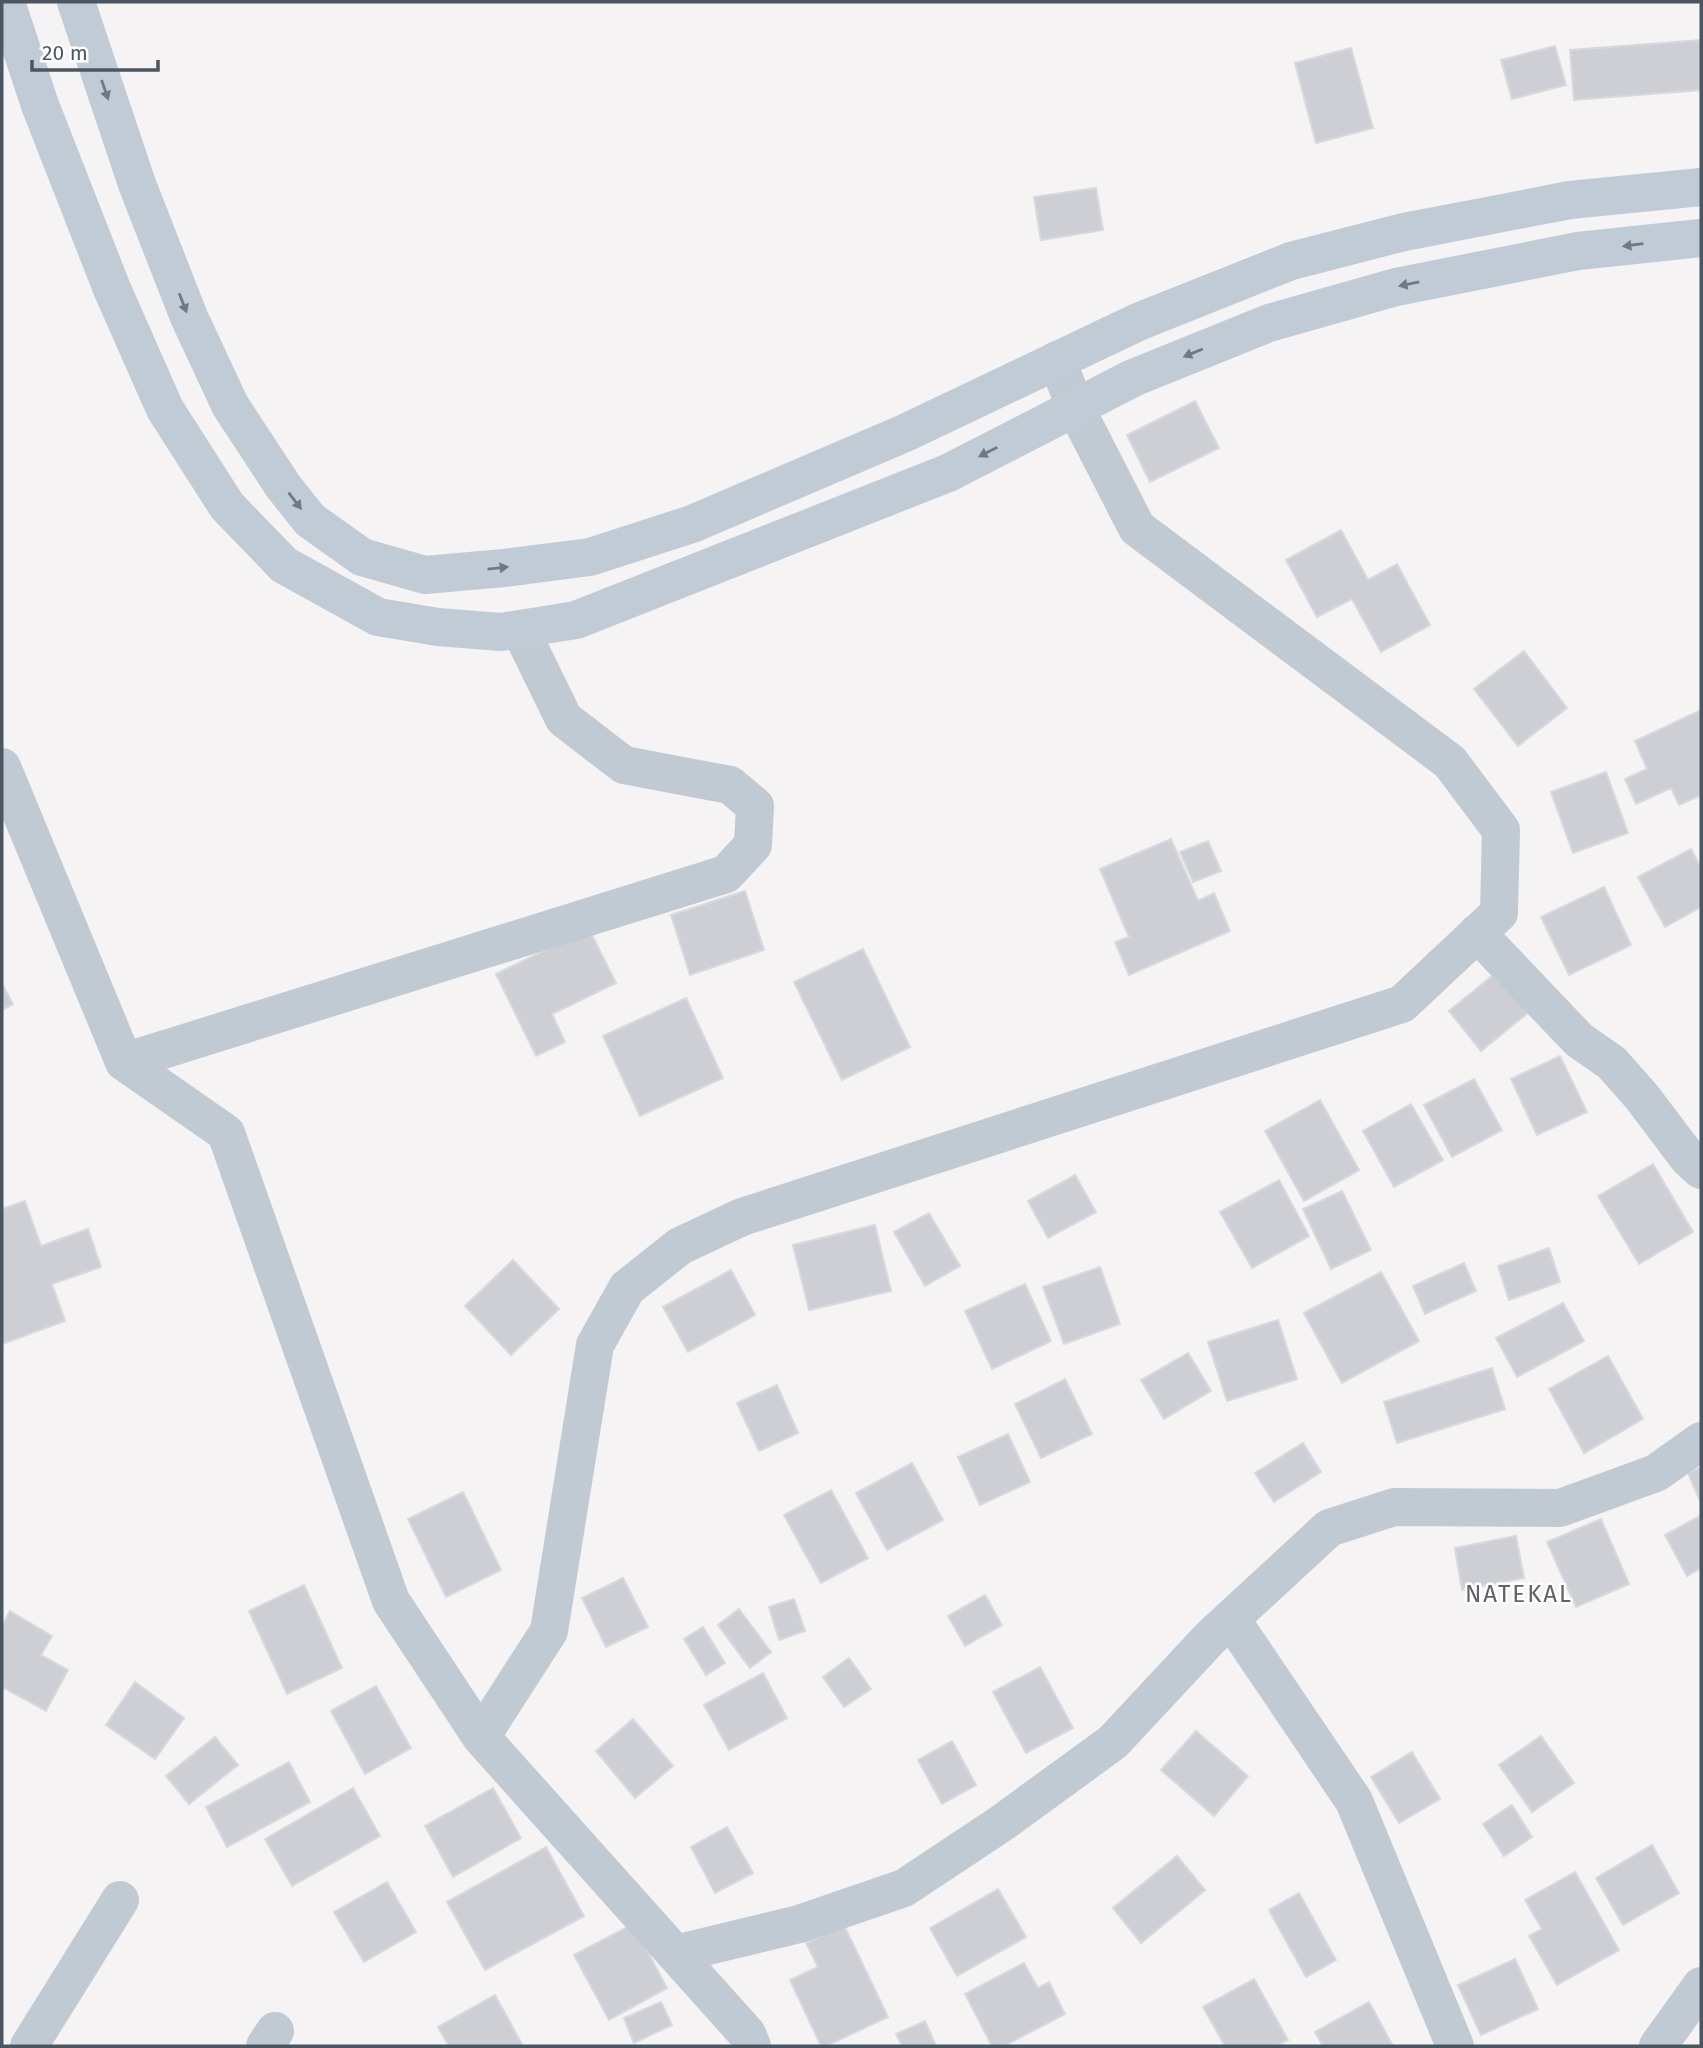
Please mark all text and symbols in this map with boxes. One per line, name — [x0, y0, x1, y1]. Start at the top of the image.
scale bar — [32, 28, 158, 72]
text: 20 m — [42, 40, 88, 66]
one-way arrow — [100, 79, 111, 100]
one-way arrow — [1622, 239, 1644, 250]
one-way arrow — [1398, 279, 1420, 290]
one-way arrow — [178, 293, 189, 314]
one-way arrow — [1182, 348, 1203, 359]
one-way arrow — [978, 446, 998, 457]
one-way arrow — [287, 491, 302, 509]
one-way arrow — [487, 563, 509, 574]
district label: NATEKAL — [1465, 1580, 1573, 1608]

